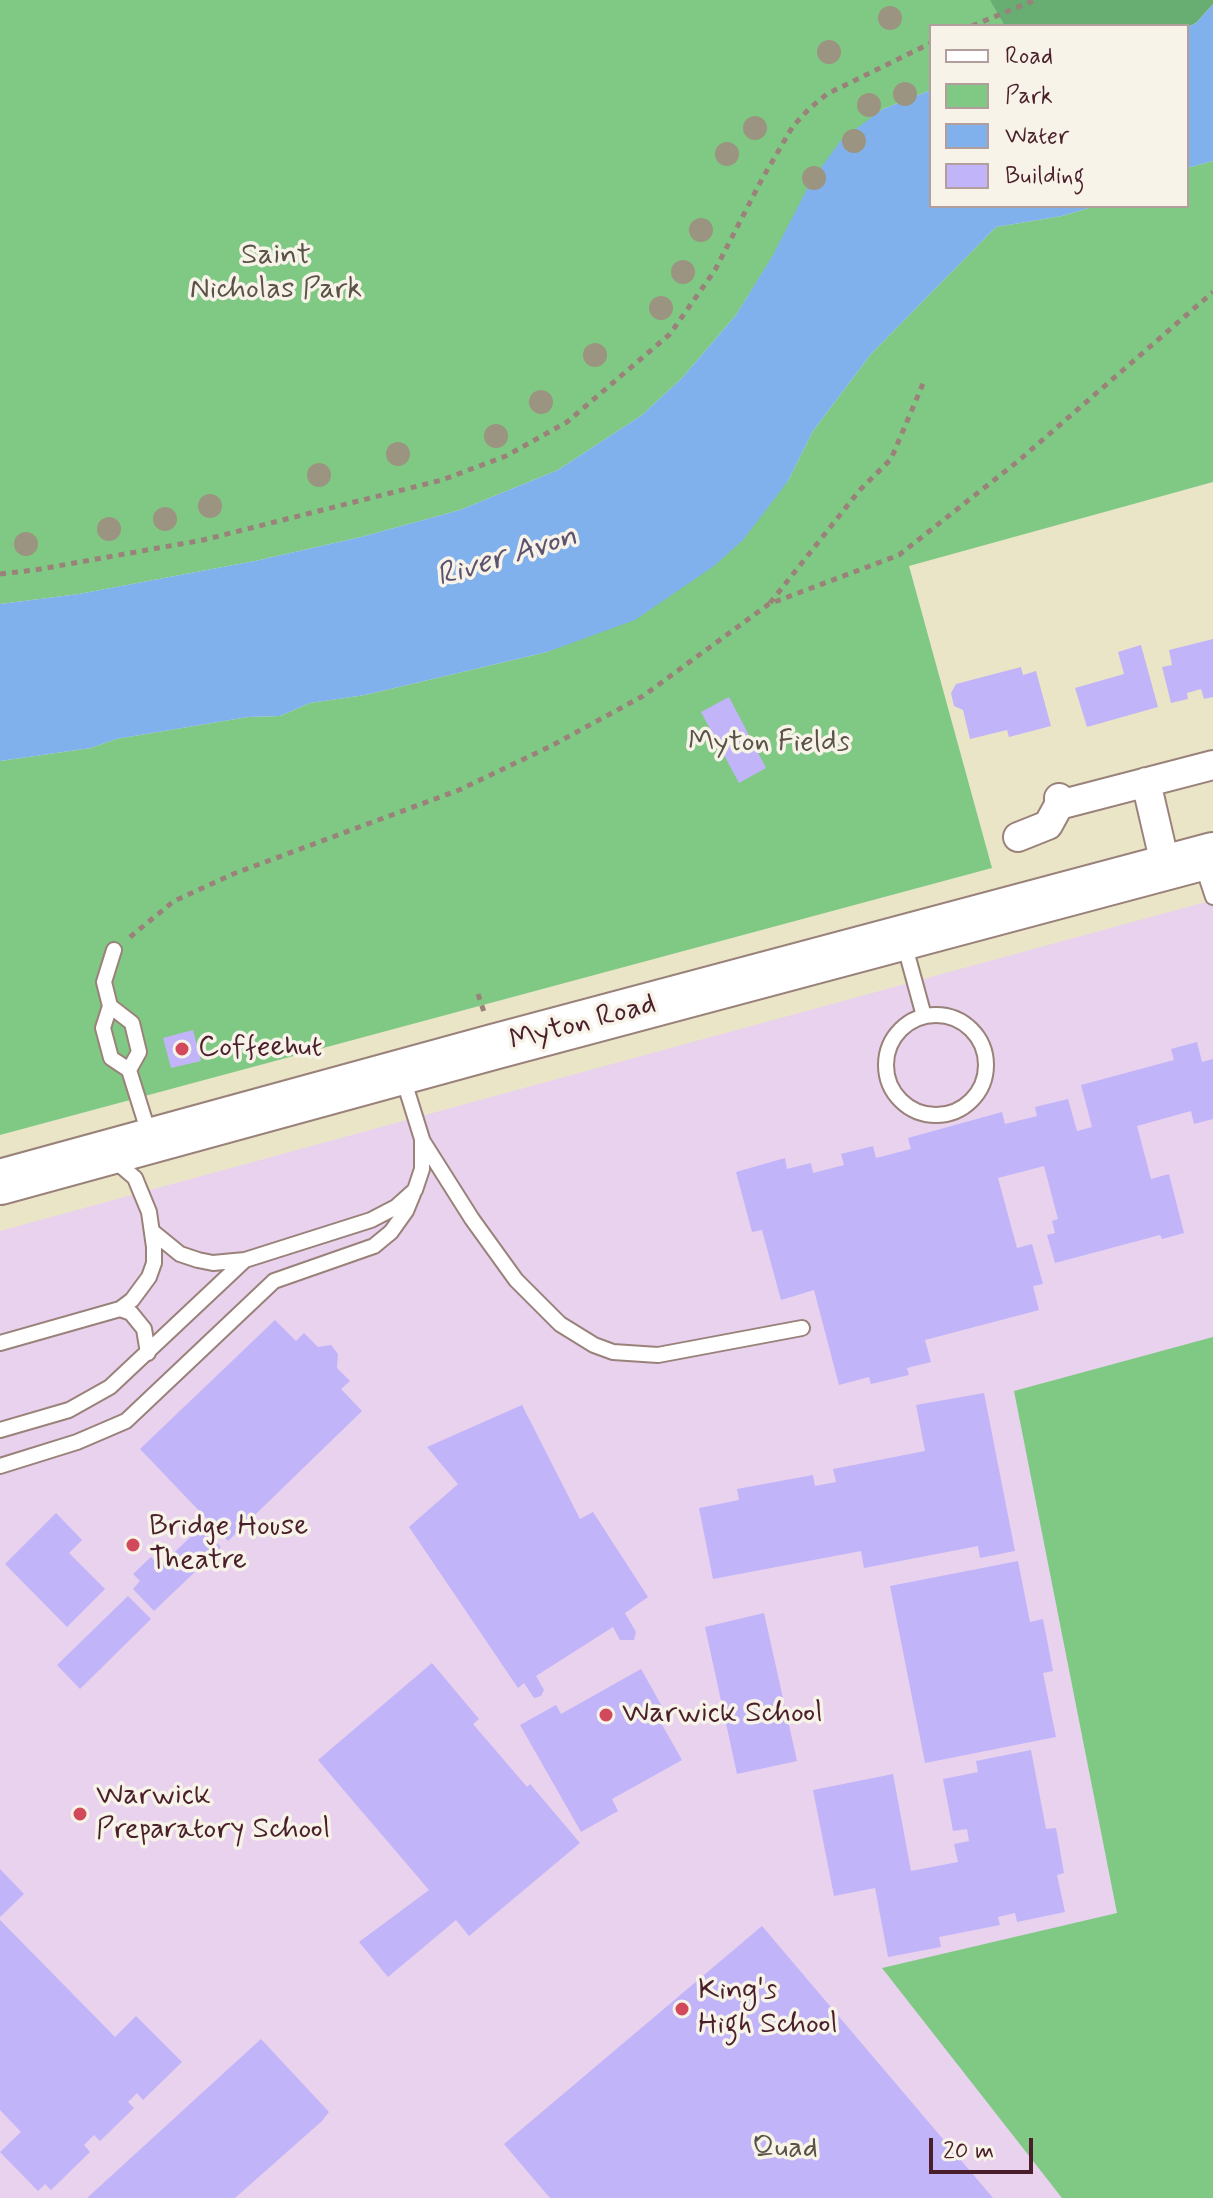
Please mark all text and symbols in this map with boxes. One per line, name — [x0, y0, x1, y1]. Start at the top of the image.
legend — [929, 24, 1189, 208]
text: Road — [1005, 41, 1053, 72]
text: Park — [1005, 81, 1053, 112]
text: Water — [1005, 121, 1069, 152]
text: Building — [1005, 161, 1085, 192]
park label: Saint Nicholas Park — [190, 239, 362, 310]
water label: River Avon — [432, 518, 582, 598]
park label: Myton Fields — [688, 726, 850, 762]
street label: Myton Road — [506, 987, 660, 1061]
place label: Coffeehut — [198, 1031, 322, 1067]
marker: Coffeehut — [173, 1040, 191, 1058]
place label: Bridge House Theatre — [149, 1510, 308, 1580]
marker: Bridge House Theatre — [124, 1536, 142, 1554]
place label: Warwick School — [622, 1697, 823, 1733]
marker: Warwick School — [597, 1706, 615, 1724]
place label: Warwick Preparatory School — [96, 1779, 330, 1850]
marker: Warwick Preparatory School — [71, 1805, 89, 1823]
place label: King's High School — [698, 1974, 838, 2044]
marker: King's High School — [673, 2000, 691, 2018]
scale bar — [933, 2122, 1037, 2172]
park label: Quad — [752, 2132, 818, 2168]
text: 20 m — [943, 2136, 994, 2167]

